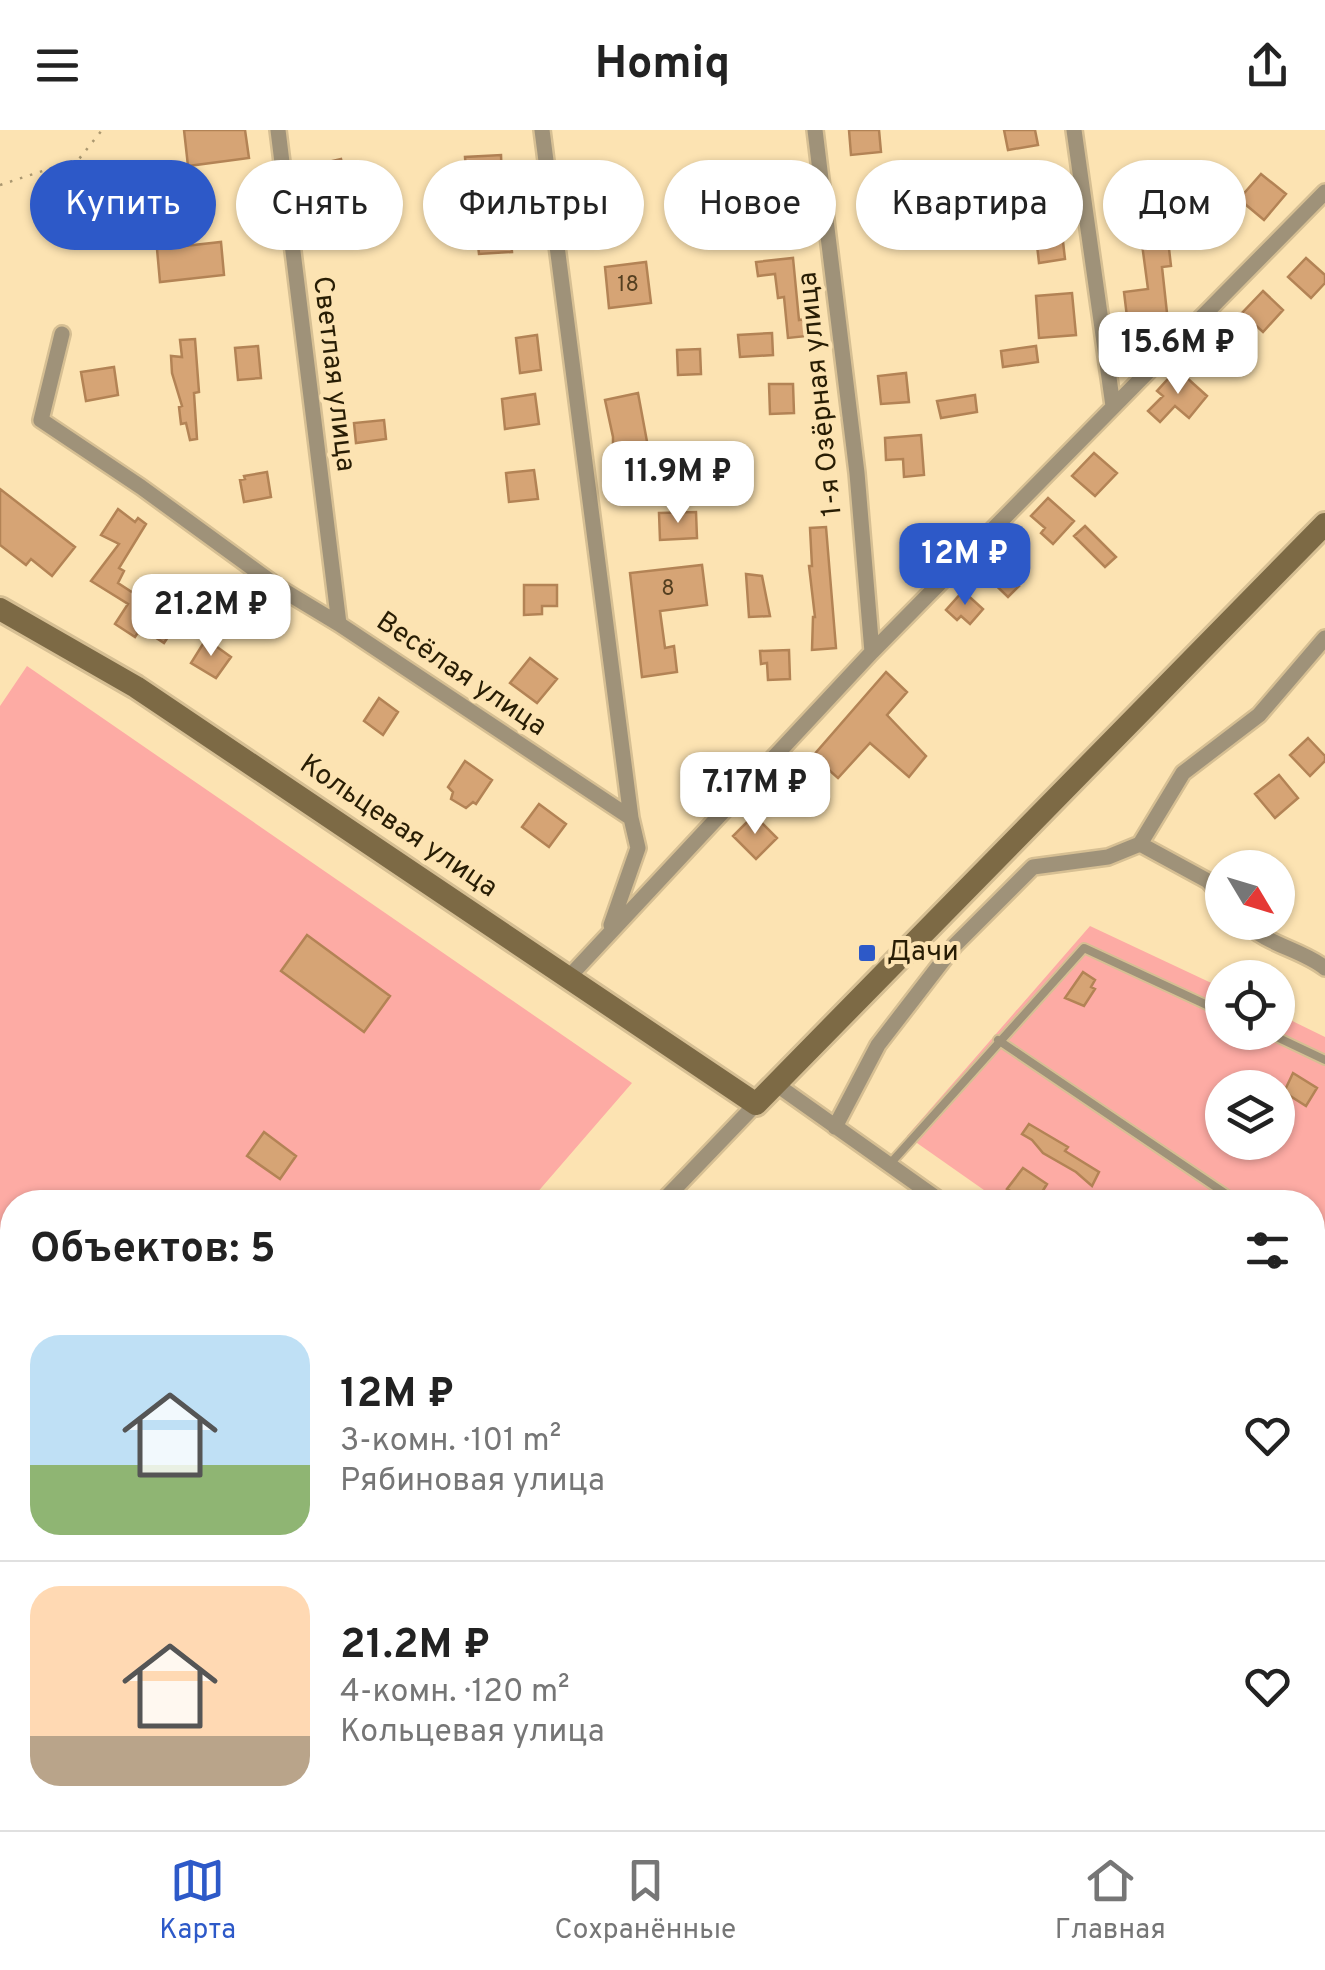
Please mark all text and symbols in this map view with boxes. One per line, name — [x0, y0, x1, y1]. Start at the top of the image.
text: Homiq — [595, 37, 730, 94]
icon: menu — [30, 38, 85, 93]
icon: share — [1240, 38, 1295, 93]
chip: Купить — [30, 160, 216, 250]
chip: Снять — [236, 160, 403, 250]
chip: Фильтры — [423, 160, 644, 250]
chip: Новое — [664, 160, 836, 250]
chip: Квартира — [856, 160, 1083, 250]
chip: Дом — [1103, 160, 1246, 250]
street label: 1-я Озёрная улица — [790, 270, 852, 518]
house number: 18 — [617, 272, 639, 299]
street label: Светлая улица — [303, 274, 363, 474]
pin: 15.6M ₽ — [1086, 312, 1270, 397]
text: 15.6M ₽ — [1121, 324, 1235, 364]
pin: 11.9M ₽ — [586, 441, 770, 526]
text: 11.9M ₽ — [624, 453, 732, 493]
pin: 12M ₽ — [895, 523, 1035, 608]
text: 12M ₽ — [921, 535, 1009, 575]
pin: 21.2M ₽ — [119, 574, 303, 659]
house number: 8 — [661, 576, 675, 603]
text: 21.2M ₽ — [154, 586, 268, 626]
street label: Весёлая улица — [369, 605, 553, 745]
street label: Кольцевая улица — [292, 747, 504, 907]
pin: 7.17M ₽ — [663, 752, 847, 837]
text: 7.17M ₽ — [702, 764, 808, 804]
north arrow — [1205, 850, 1295, 940]
map controls — [1205, 850, 1295, 1160]
place label: Дачи — [887, 935, 959, 971]
marker: Дачи — [856, 942, 878, 964]
button: locate — [1205, 960, 1295, 1050]
button: layers — [1205, 1070, 1295, 1160]
icon: filters — [1240, 1223, 1295, 1278]
text: Объектов: 5 — [30, 1224, 276, 1277]
text: 12M ₽ — [340, 1369, 455, 1422]
icon: home — [110, 1375, 230, 1495]
icon: heart — [1240, 1408, 1295, 1463]
text: 3-комн. · 101 m² — [340, 1422, 561, 1462]
text: Рябиновая улица — [340, 1462, 605, 1502]
text: 21.2M ₽ — [340, 1620, 491, 1673]
icon: home — [110, 1626, 230, 1746]
icon: heart — [1240, 1659, 1295, 1714]
text: 4-комн. · 120 m² — [340, 1673, 570, 1713]
text: Кольцевая улица — [340, 1713, 605, 1753]
tab: Карта — [159, 1853, 236, 1949]
tab: Сохранённые — [555, 1853, 736, 1949]
tab: Главная — [1055, 1853, 1166, 1949]

